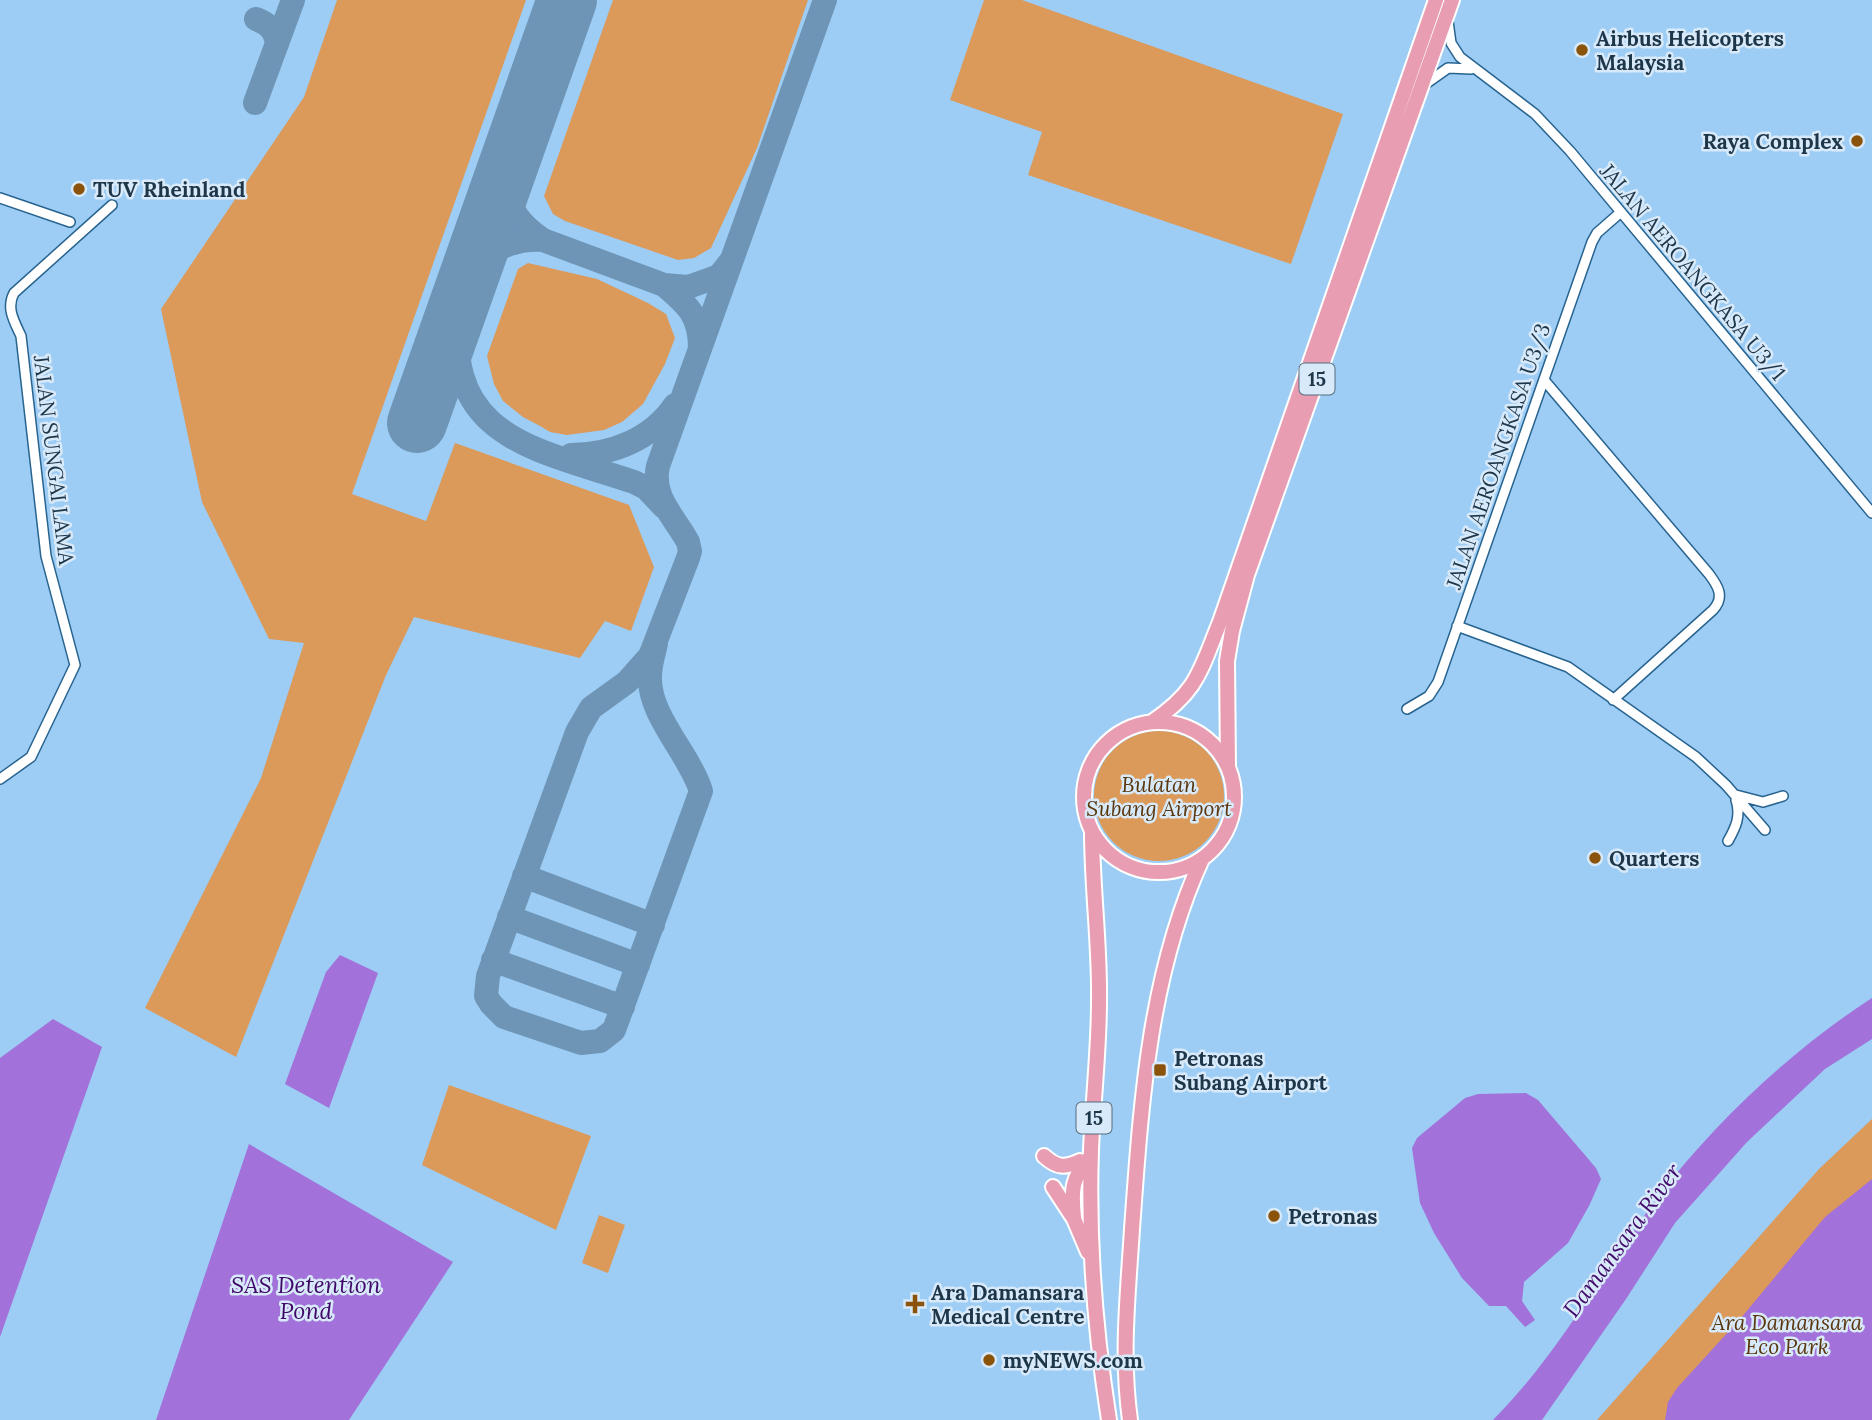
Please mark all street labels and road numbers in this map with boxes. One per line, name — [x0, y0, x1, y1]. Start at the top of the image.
street label: JALAN AEROANGKASA U3/1 — [1594, 157, 1792, 386]
street label: JALAN AEROANGKASA U3/3 — [1439, 320, 1556, 593]
street label: JALAN SUNGAI LAMA — [28, 353, 80, 567]
road number: 15 — [1300, 364, 1334, 394]
road number: 15 — [1076, 1102, 1112, 1134]

